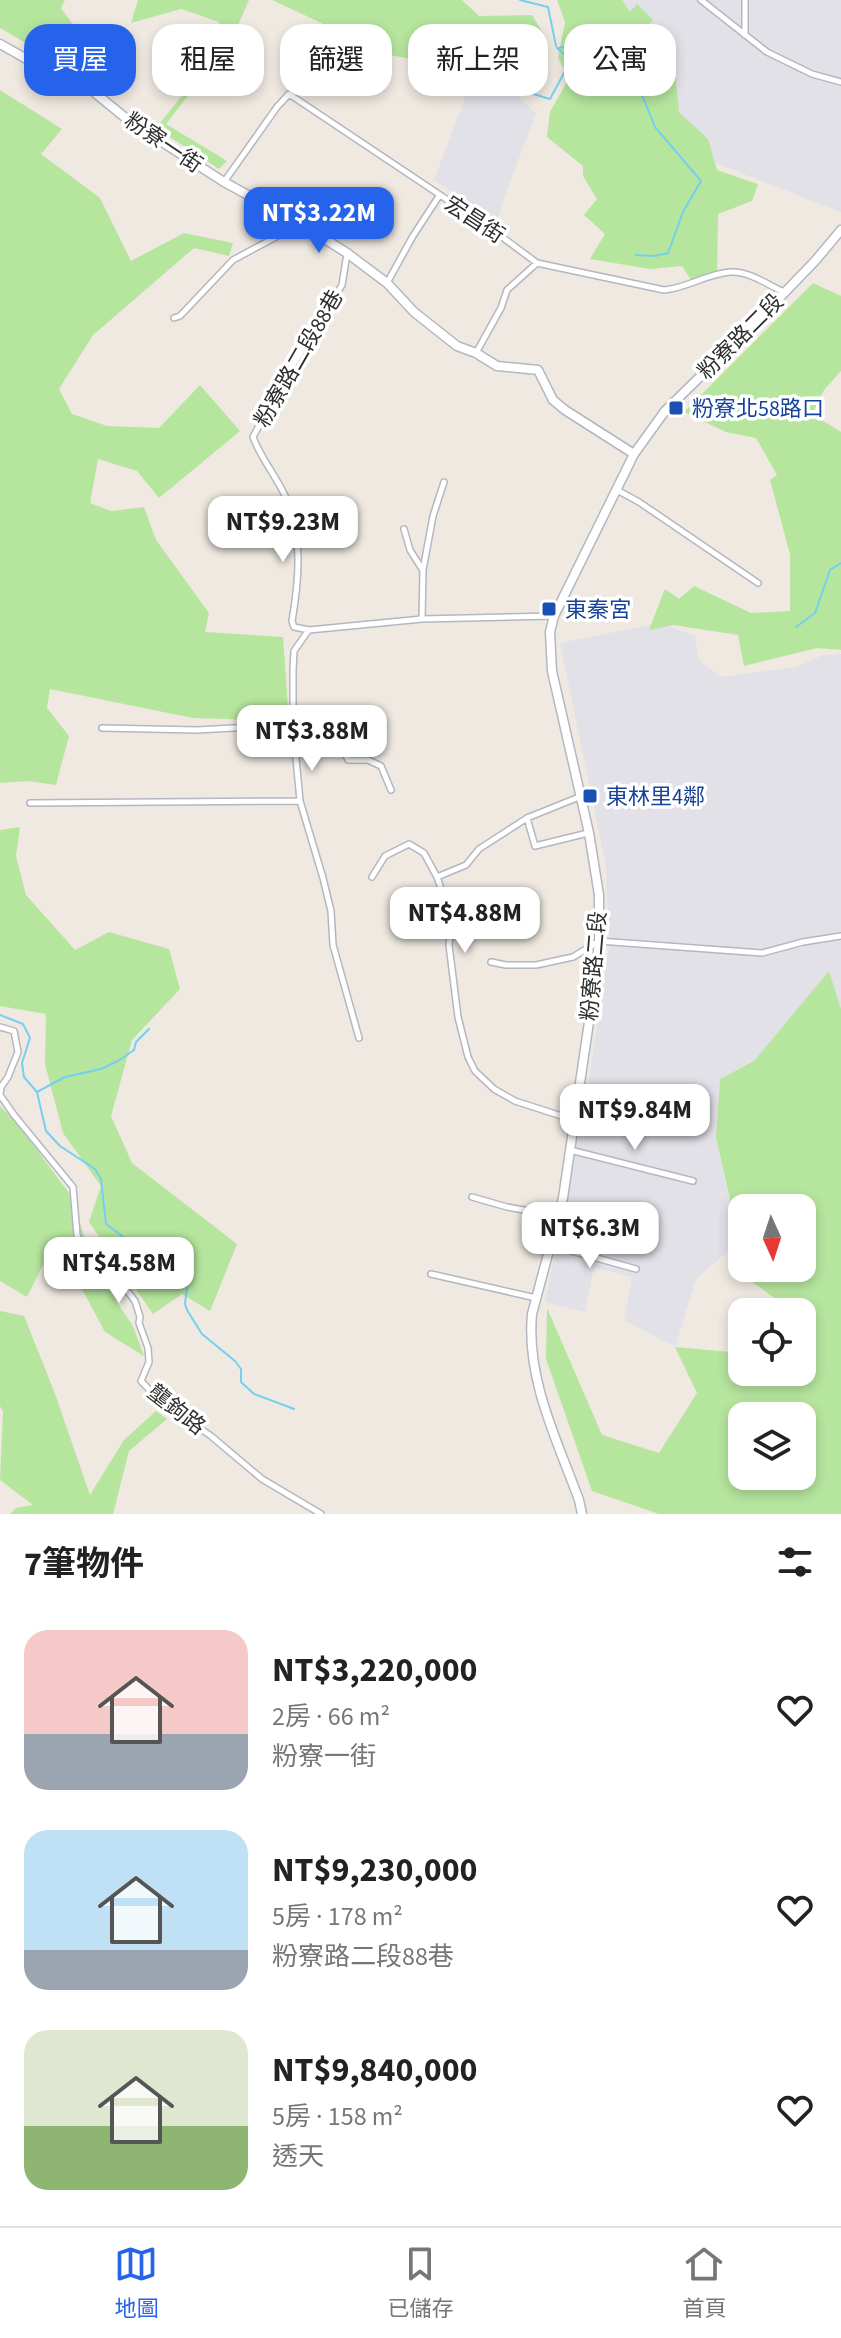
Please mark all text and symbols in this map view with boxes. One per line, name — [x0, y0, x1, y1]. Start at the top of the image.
chip: 買屋 — [24, 24, 136, 96]
chip: 租屋 — [152, 24, 264, 96]
chip: 篩選 — [280, 24, 392, 96]
chip: 新上架 — [408, 24, 548, 96]
chip: 公寓 — [564, 24, 676, 96]
street label: 粉寮一街 — [118, 105, 209, 181]
pin: NT$3.22M — [236, 187, 402, 255]
street label: 宏昌街 — [438, 188, 511, 251]
text: NT$3.22M — [262, 194, 376, 231]
street label: 粉寮路二段88巷 — [247, 284, 351, 433]
street label: 粉寮路二段 — [690, 286, 791, 387]
place label: 粉寮北58路口 — [692, 393, 824, 425]
marker: 粉寮北58路口 — [667, 399, 685, 417]
pin: NT$9.23M — [200, 496, 366, 564]
text: NT$9.23M — [226, 503, 340, 540]
place label: 東秦宮 — [565, 594, 631, 626]
marker: 東秦宮 — [540, 600, 558, 618]
pin: NT$3.88M — [229, 705, 395, 773]
text: NT$3.88M — [255, 712, 369, 749]
place label: 東林里4鄰 — [606, 781, 705, 813]
marker: 東林里4鄰 — [581, 787, 599, 805]
pin: NT$4.88M — [382, 887, 548, 955]
text: NT$4.88M — [408, 894, 522, 931]
street label: 粉寮路二段 — [573, 910, 615, 1022]
pin: NT$9.84M — [552, 1084, 718, 1152]
text: NT$9.84M — [578, 1091, 692, 1128]
north arrow — [728, 1194, 816, 1282]
map controls — [728, 1194, 816, 1490]
pin: NT$6.3M — [516, 1202, 664, 1270]
text: NT$6.3M — [540, 1209, 640, 1246]
pin: NT$4.58M — [36, 1237, 202, 1305]
text: NT$4.58M — [62, 1244, 176, 1281]
button: locate — [728, 1298, 816, 1386]
street label: 壟鉤路 — [141, 1377, 212, 1443]
button: layers — [728, 1402, 816, 1490]
text: 7筆物件 — [24, 1540, 144, 1589]
icon: filters — [773, 1540, 817, 1584]
text: NT$3,220,000 — [272, 1646, 478, 1695]
icon: home — [88, 1662, 184, 1758]
icon: heart — [773, 1688, 817, 1732]
text: 2房 · 66 m² — [272, 1698, 390, 1735]
text: 粉寮一街 — [272, 1738, 376, 1775]
text: NT$9,230,000 — [272, 1846, 478, 1895]
icon: home — [88, 1862, 184, 1958]
icon: heart — [773, 1888, 817, 1932]
text: 5房 · 178 m² — [272, 1898, 403, 1935]
text: 粉寮路二段88巷 — [272, 1938, 454, 1975]
text: NT$9,840,000 — [272, 2046, 478, 2095]
icon: home — [88, 2062, 184, 2158]
icon: heart — [773, 2088, 817, 2132]
text: 5房 · 158 m² — [272, 2098, 403, 2135]
text: 透天 — [272, 2138, 324, 2175]
tab: 地圖 — [114, 2242, 159, 2325]
tab: 已儲存 — [387, 2242, 454, 2325]
tab: 首頁 — [682, 2242, 727, 2325]

